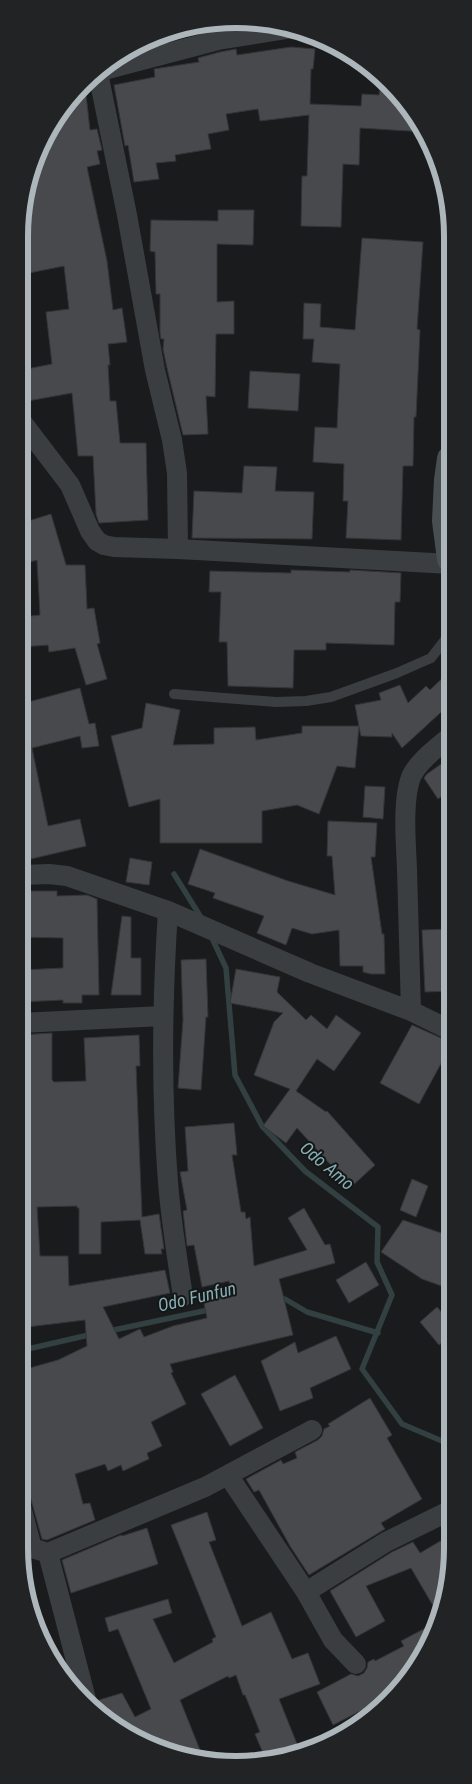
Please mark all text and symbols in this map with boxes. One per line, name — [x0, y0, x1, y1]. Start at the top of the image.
water label: Odo Amo — [296, 1137, 359, 1194]
water label: Odo Funfun — [156, 1277, 238, 1316]

